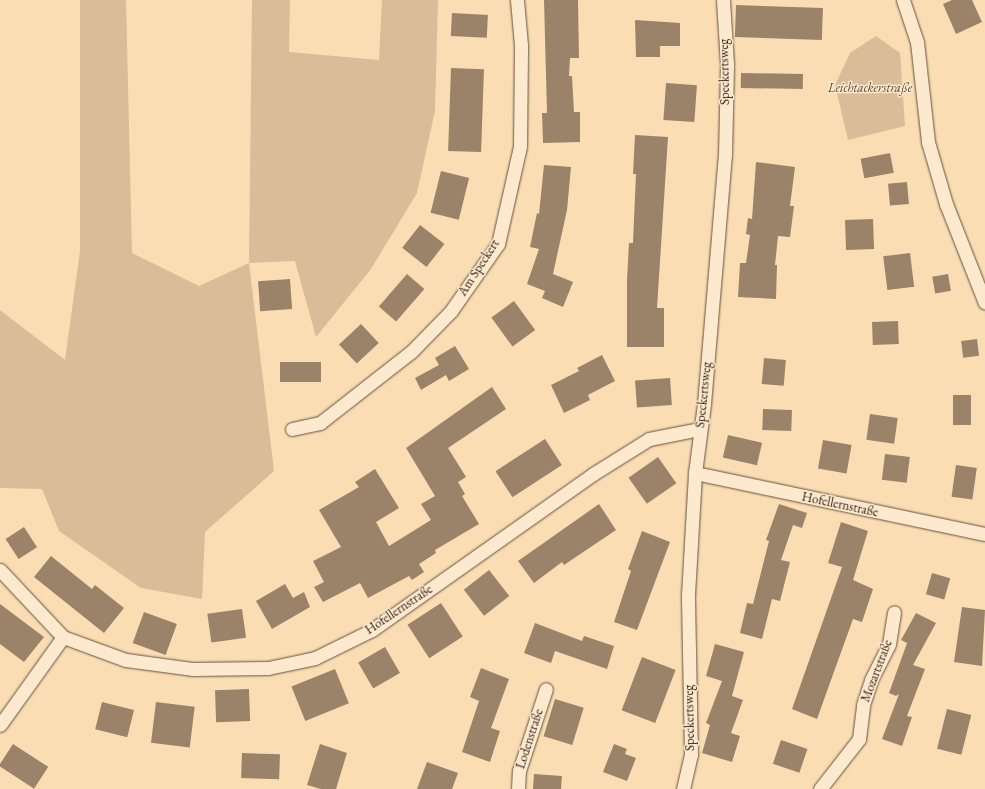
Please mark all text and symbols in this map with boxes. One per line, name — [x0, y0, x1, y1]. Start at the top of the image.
street label: Speckertsweg — [717, 39, 733, 105]
park label: Leichtackerstraße — [828, 80, 912, 96]
street label: Am Speckert — [455, 237, 503, 299]
street label: Speckertsweg — [693, 361, 715, 429]
street label: Hofellernstraße — [800, 489, 880, 521]
street label: Hofellernstraße — [362, 582, 436, 638]
street label: Mozartstraße — [858, 638, 896, 704]
street label: Speckertsweg — [682, 685, 698, 751]
street label: Lodenstraße — [513, 707, 547, 771]

